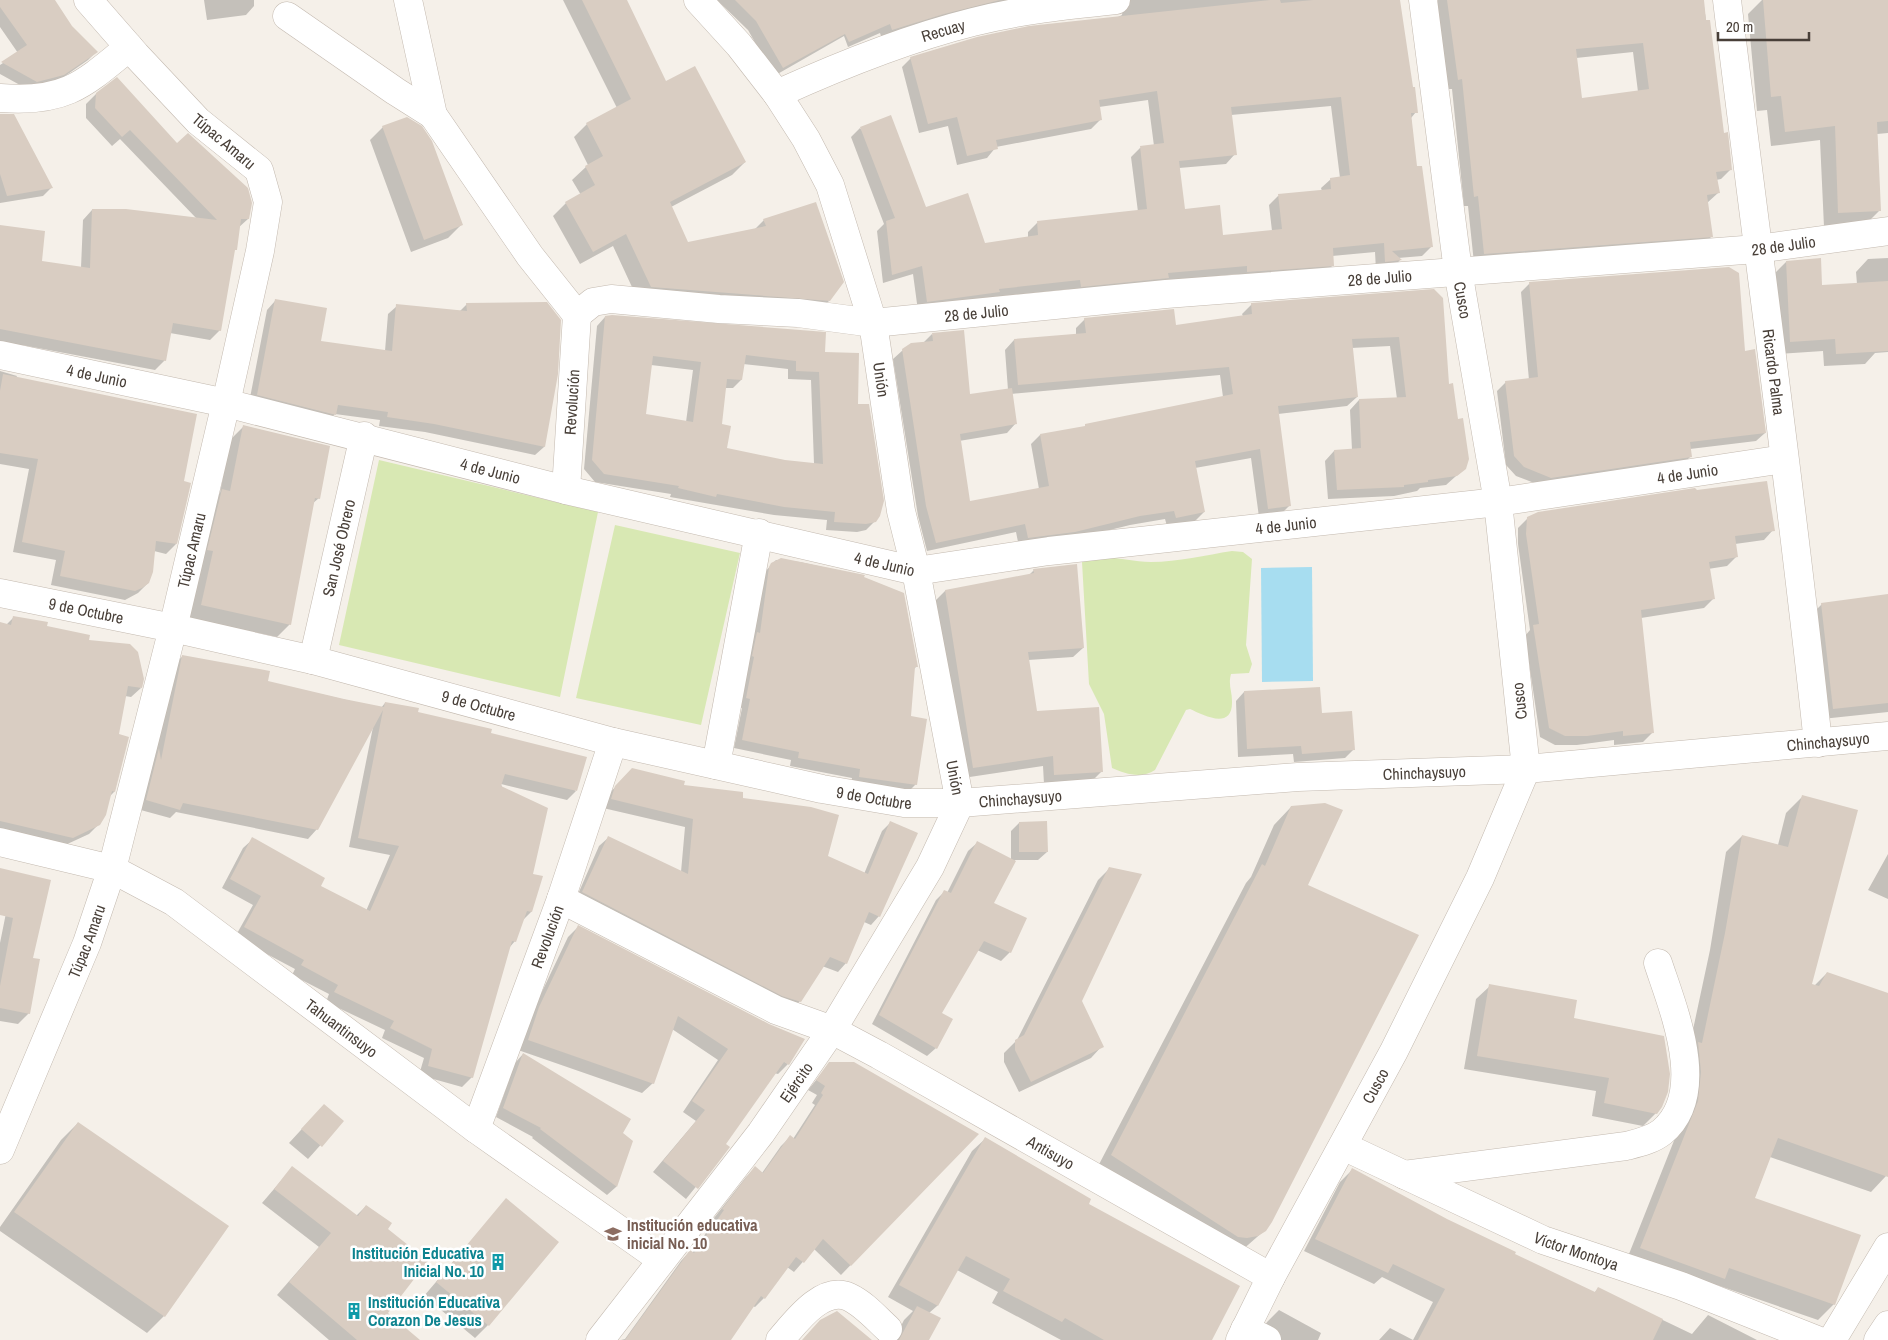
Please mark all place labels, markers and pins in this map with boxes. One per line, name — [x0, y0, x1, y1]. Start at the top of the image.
place label: Institución educativa inicial No. 10 — [627, 1214, 758, 1254]
school or university icon: Institución educativa inicial No. 10 — [603, 1224, 623, 1244]
place label: Institución Educativa Inicial No. 10 — [352, 1242, 485, 1282]
building icon: Institución Educativa Inicial No. 10 — [488, 1252, 508, 1272]
place label: Institución Educativa Corazon De Jesus — [368, 1291, 501, 1331]
building icon: Institución Educativa Corazon De Jesus — [344, 1301, 364, 1321]

